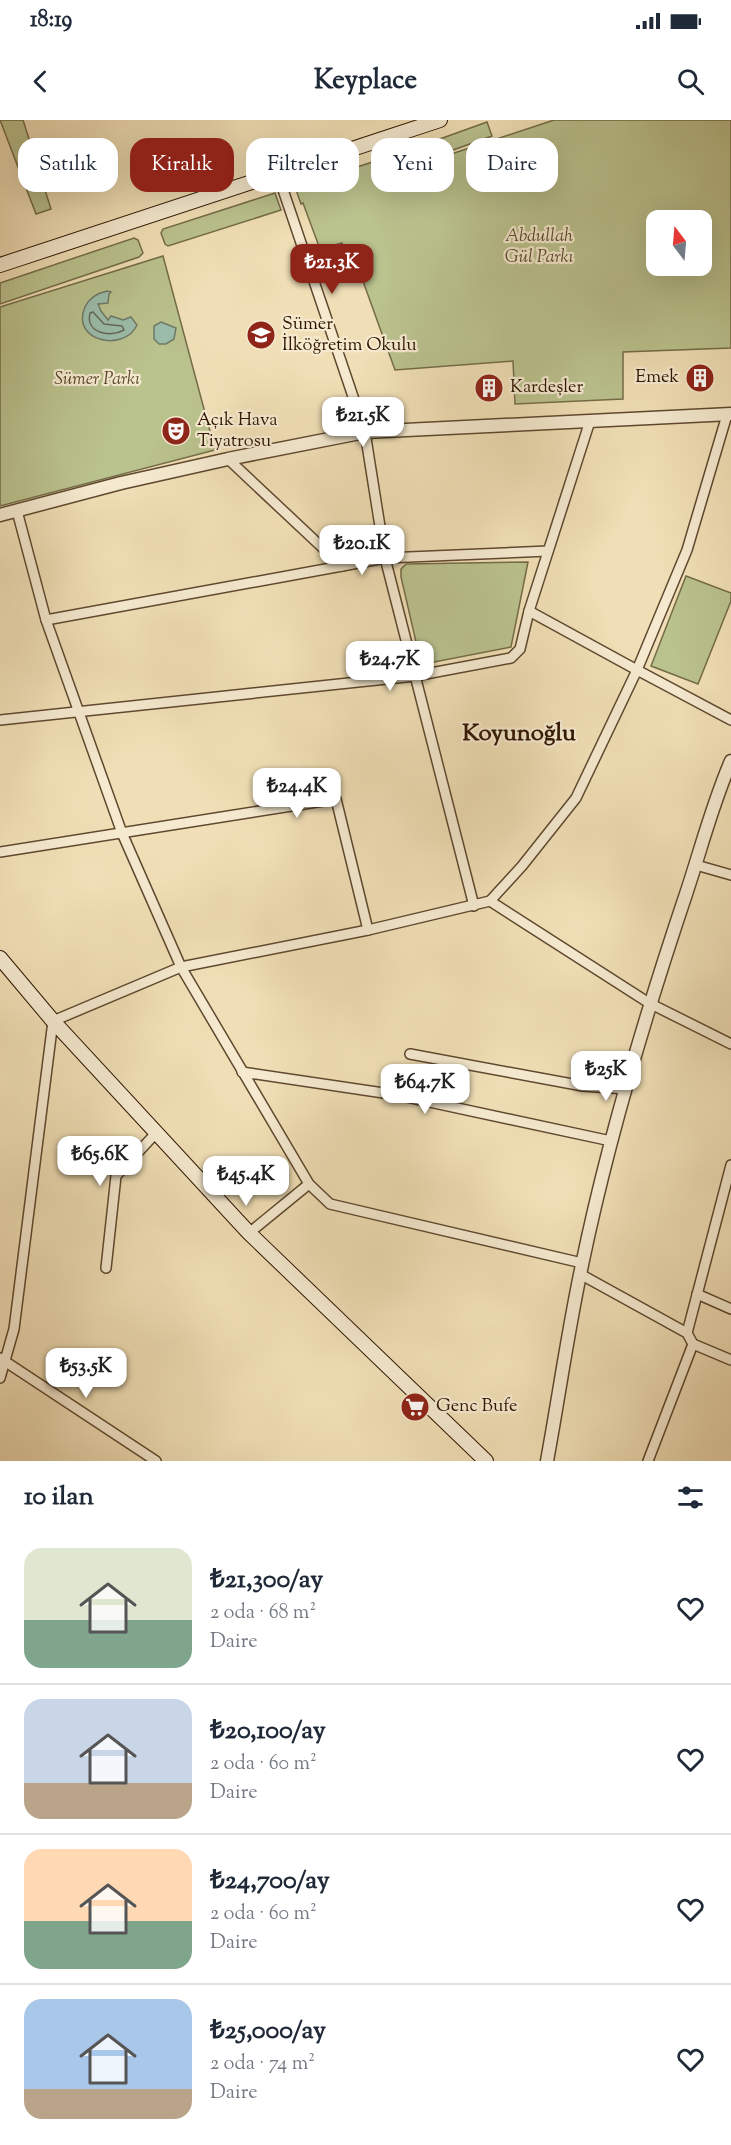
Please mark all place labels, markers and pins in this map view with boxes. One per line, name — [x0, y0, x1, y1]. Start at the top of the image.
pin: ₺21.3K — [283, 244, 381, 295]
place label: Sümer İlköğretim Okulu — [282, 312, 417, 359]
school or university icon: Sümer İlköğretim Okulu — [245, 319, 277, 351]
building icon: Emek — [684, 362, 716, 394]
place label: Emek — [635, 365, 679, 391]
building icon: Kardeşler — [473, 372, 505, 404]
place label: Kardeşler — [510, 375, 584, 401]
pin: ₺21.5K — [314, 397, 412, 448]
place label: Açık Hava Tiyatrosu — [197, 408, 278, 455]
theatre icon: Açık Hava Tiyatrosu — [160, 415, 192, 447]
pin: ₺20.1K — [313, 525, 411, 576]
pin: ₺24.7K — [341, 641, 439, 692]
pin: ₺24.4K — [248, 768, 346, 819]
pin: ₺25K — [570, 1051, 642, 1102]
pin: ₺64.7K — [376, 1064, 474, 1115]
pin: ₺65.6K — [51, 1136, 149, 1187]
pin: ₺45.4K — [197, 1156, 295, 1207]
pin: ₺53.5K — [37, 1348, 135, 1399]
supermarket icon: Genc Bufe — [399, 1391, 431, 1423]
place label: Genc Bufe — [436, 1394, 518, 1420]

